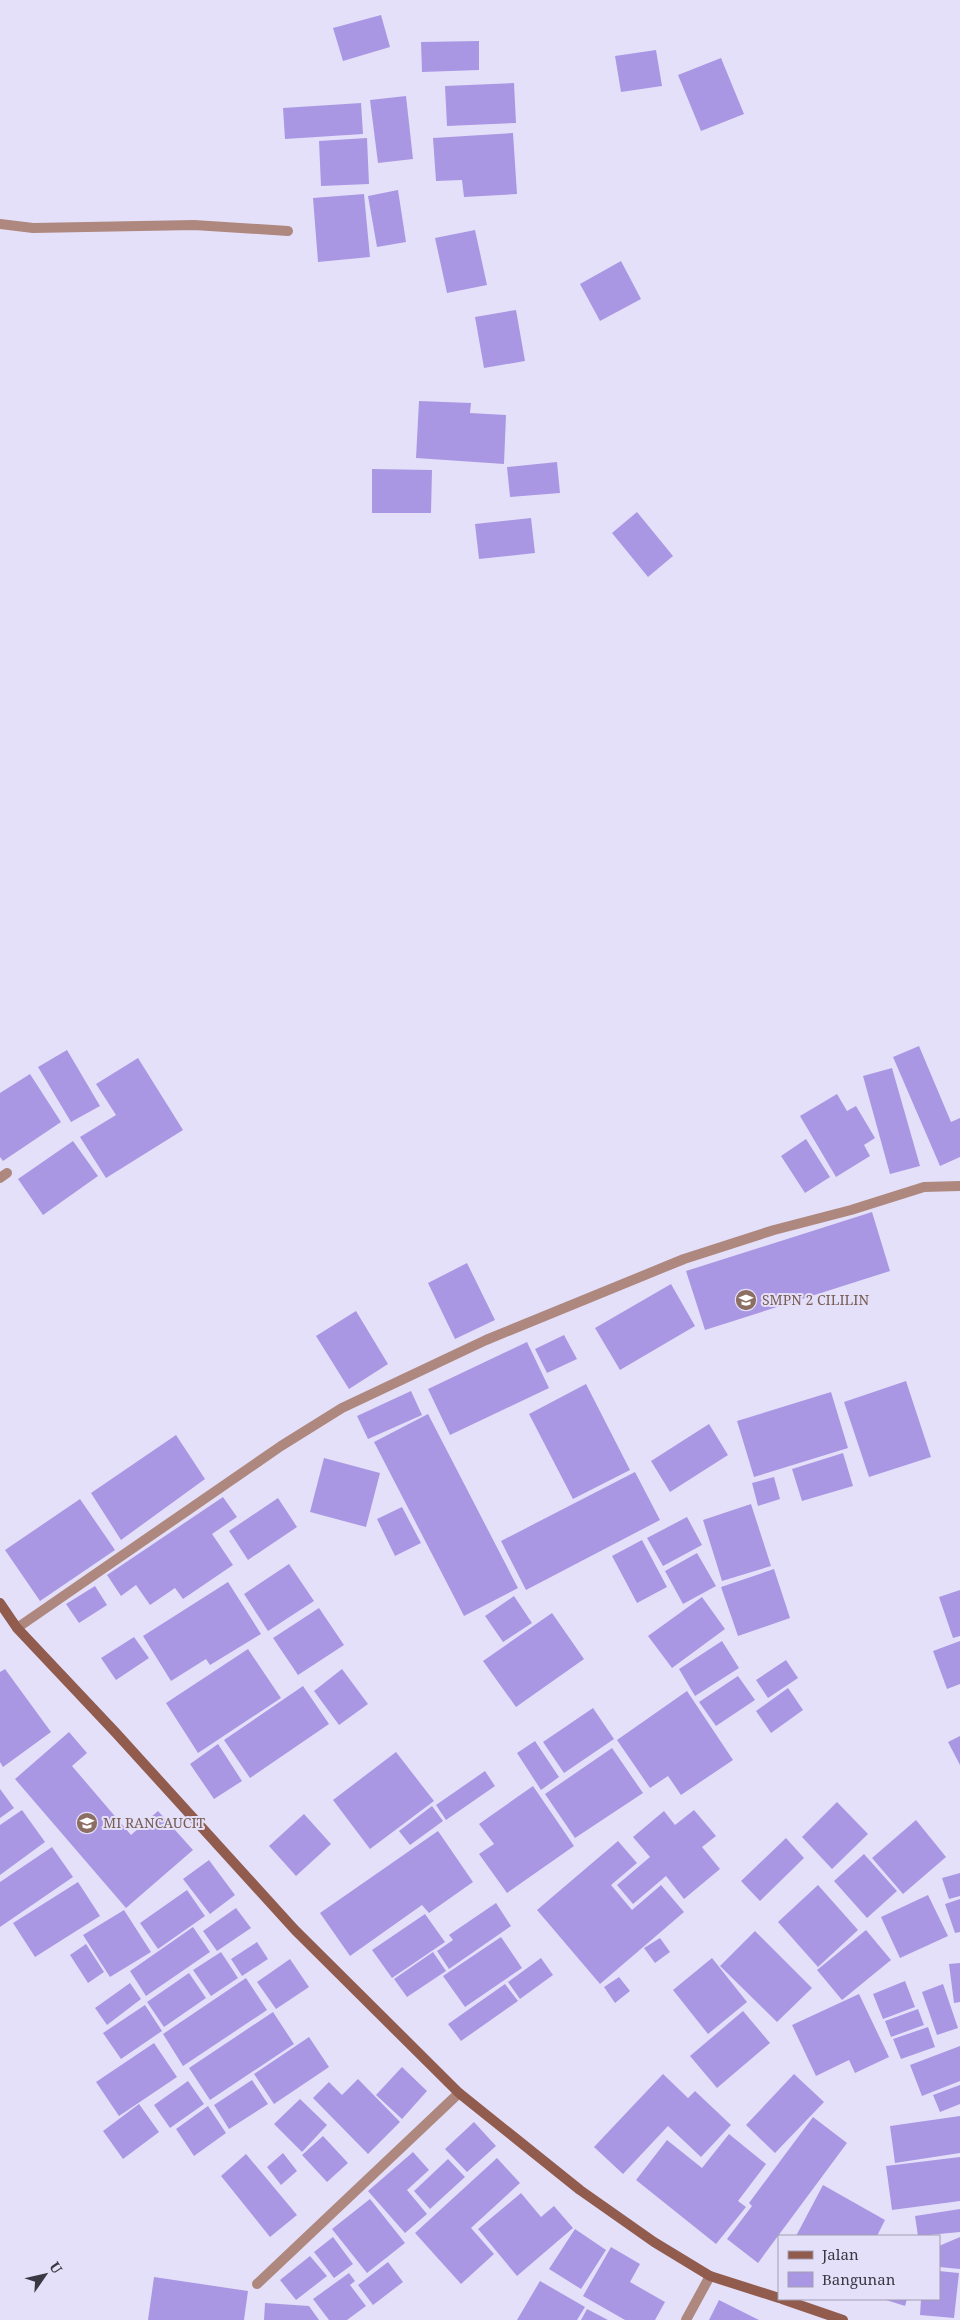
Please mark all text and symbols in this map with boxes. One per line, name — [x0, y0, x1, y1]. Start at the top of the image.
school or university icon: SMPN 2 CILILIN — [734, 1288, 758, 1312]
place label: SMPN 2 CILILIN — [762, 1290, 869, 1309]
school or university icon: MI RANCAUCIT — [75, 1811, 99, 1835]
place label: MI RANCAUCIT — [103, 1813, 206, 1832]
legend — [778, 2235, 940, 2300]
text: Jalan — [821, 2244, 859, 2264]
north arrow — [20, 2250, 70, 2300]
text: U — [45, 2258, 67, 2278]
text: Bangunan — [822, 2269, 896, 2289]

